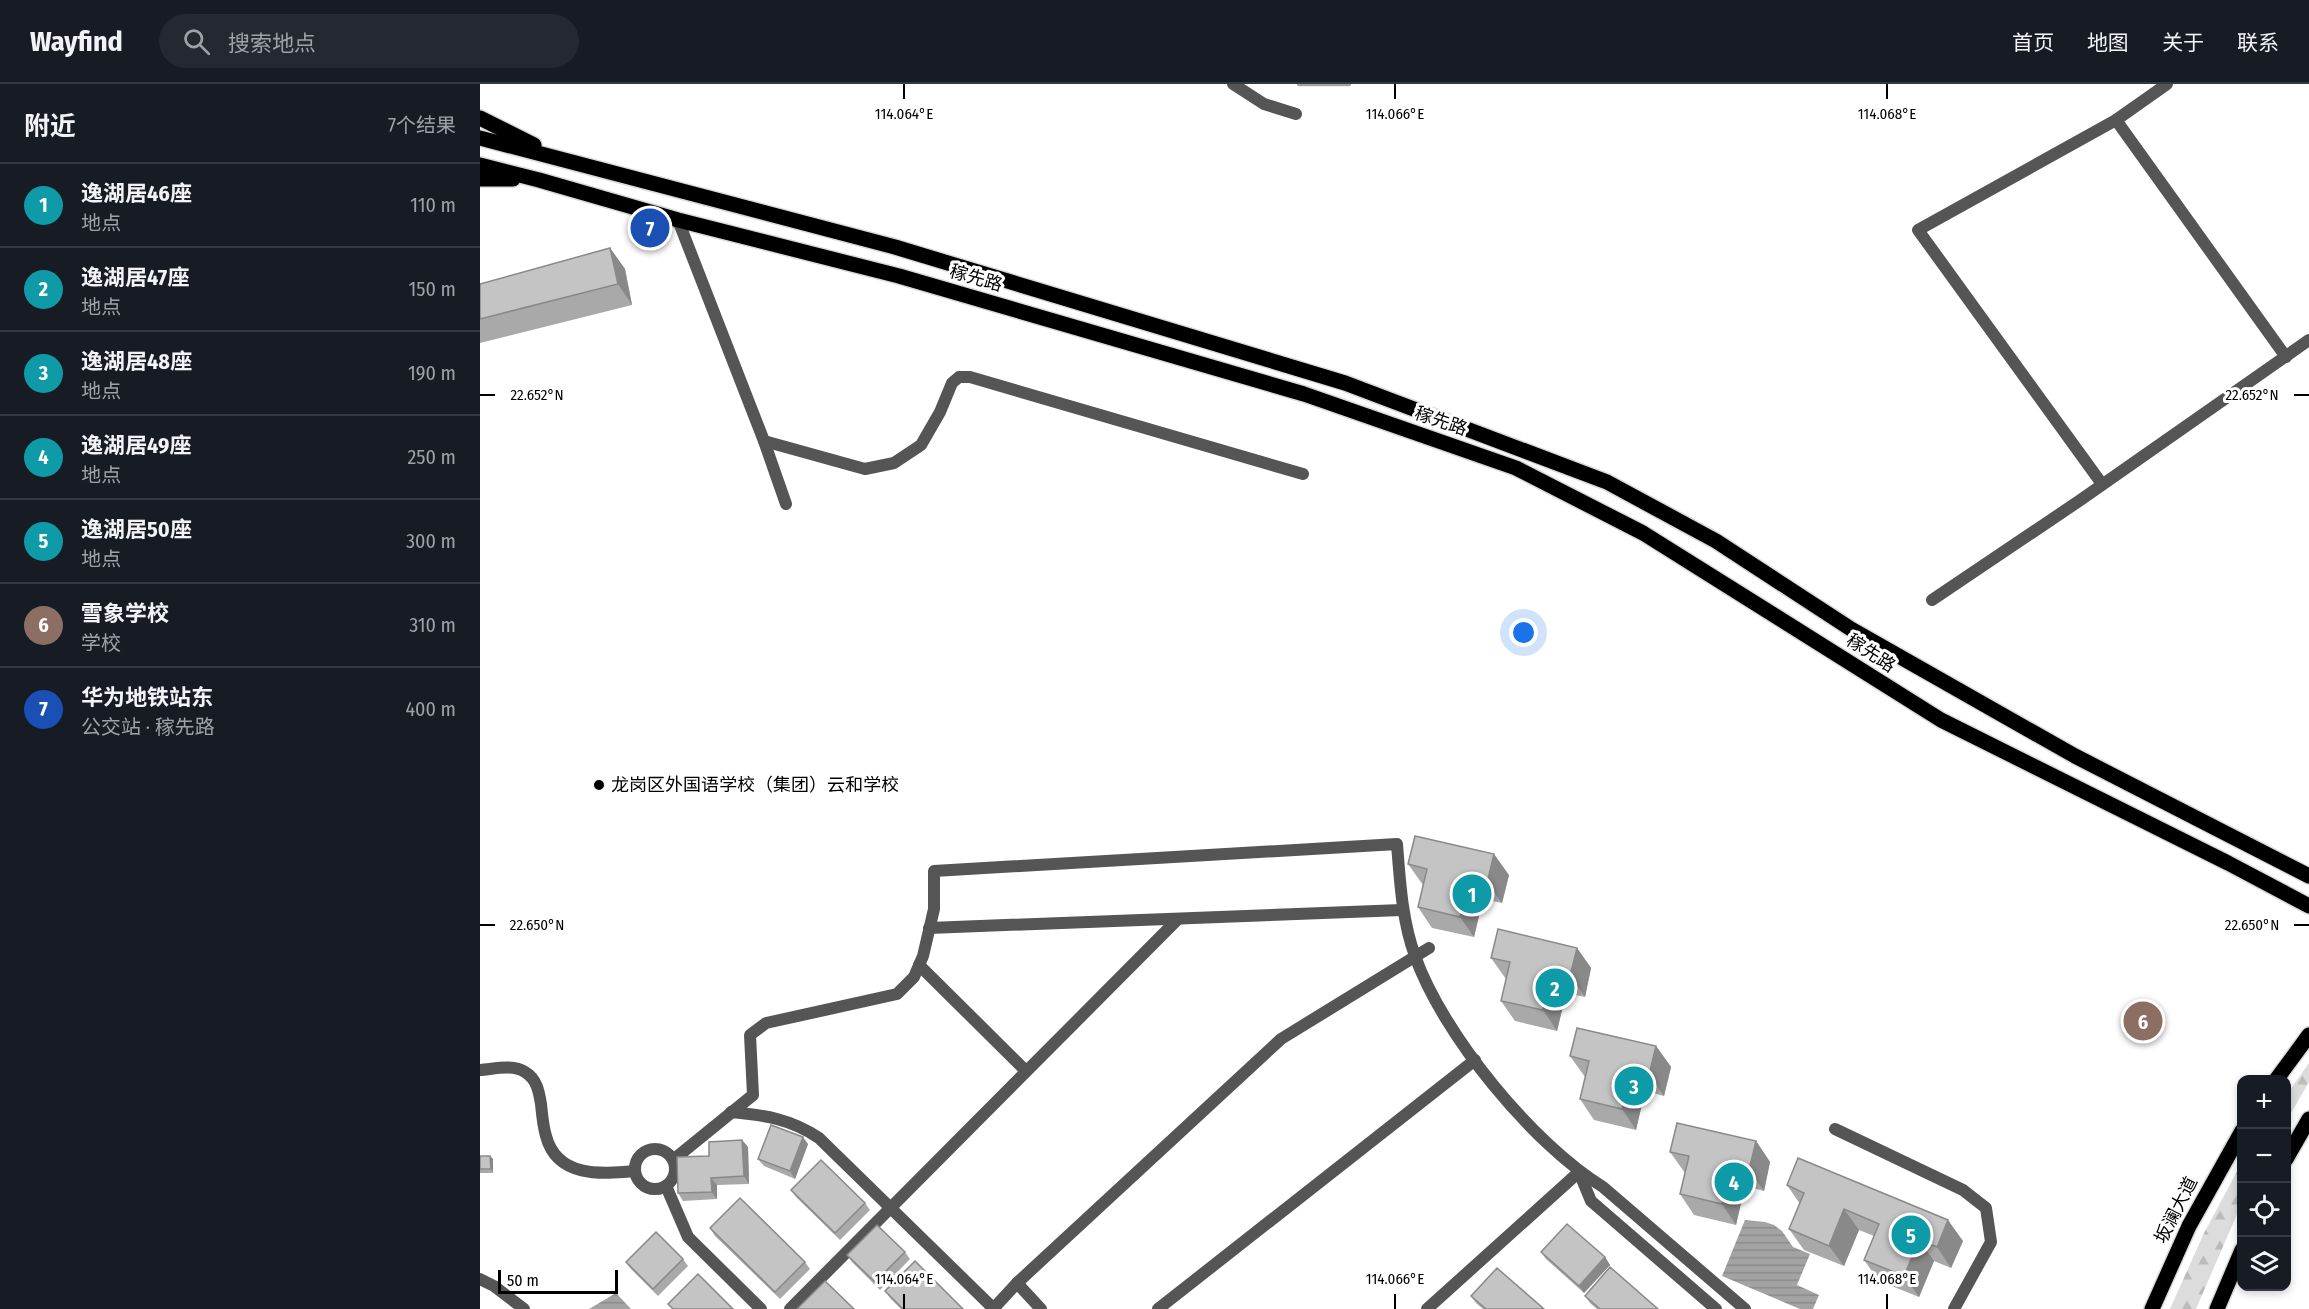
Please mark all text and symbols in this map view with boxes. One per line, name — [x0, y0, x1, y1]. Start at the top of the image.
search box — [159, 14, 579, 68]
text: Wayfind — [30, 25, 123, 58]
icon: search — [180, 25, 213, 58]
text: 搜索地点 — [228, 30, 316, 57]
text: 首页 — [2012, 30, 2054, 56]
text: 地图 — [2087, 30, 2129, 56]
text: 关于 — [2162, 30, 2204, 56]
text: 联系 — [2237, 30, 2279, 56]
text: 114.064°E — [875, 105, 933, 123]
text: 114.066°E — [1366, 105, 1424, 123]
text: 114.068°E — [1858, 105, 1916, 123]
text: 附近 — [24, 111, 76, 142]
text: 7个结果 — [388, 113, 456, 137]
text: 逸湖居46座 — [81, 180, 192, 207]
text: 1 — [39, 193, 48, 217]
text: 110 m — [410, 193, 456, 217]
pin: 7 — [630, 206, 670, 250]
text: 地点 — [81, 211, 121, 235]
street label: 稼先路 — [947, 260, 1005, 296]
text: 逸湖居47座 — [81, 264, 189, 291]
text: 2 — [39, 277, 48, 301]
text: 150 m — [409, 277, 456, 301]
text: 地点 — [81, 295, 121, 319]
text: 逸湖居48座 — [81, 348, 192, 375]
text: 3 — [39, 361, 48, 385]
text: 190 m — [408, 361, 456, 385]
text: 地点 — [81, 379, 121, 403]
text: 22.652°N — [510, 386, 564, 404]
text: 22.652°N — [2225, 386, 2279, 404]
street label: 稼先路 — [1412, 402, 1470, 440]
text: 逸湖居49座 — [81, 432, 191, 459]
text: 4 — [38, 445, 49, 469]
text: 250 m — [408, 445, 456, 469]
text: 地点 — [81, 463, 121, 487]
text: 逸湖居50座 — [81, 516, 192, 543]
text: 5 — [39, 529, 48, 553]
text: 300 m — [406, 529, 456, 553]
text: 地点 — [81, 547, 121, 571]
text: 雪象学校 — [81, 600, 169, 627]
text: 6 — [38, 613, 49, 637]
text: 310 m — [409, 613, 456, 637]
your location — [1509, 618, 1538, 647]
street label: 稼先路 — [1842, 629, 1900, 677]
text: 学校 — [81, 631, 121, 655]
text: 华为地铁站东 — [81, 684, 213, 711]
text: 7 — [39, 697, 48, 721]
text: 400 m — [405, 697, 456, 721]
text: 公交站 · 稼先路 — [81, 715, 215, 739]
place label: 龙岗区外国语学校（集团）云和学校 — [611, 774, 899, 796]
marker: 龙岗区外国语学校（集团）云和学校 — [592, 778, 606, 792]
pin: 1 — [1452, 872, 1492, 916]
text: 22.650°N — [510, 916, 564, 934]
text: 22.650°N — [2225, 916, 2279, 934]
pin: 2 — [1536, 966, 1574, 1010]
pin: 6 — [2124, 998, 2162, 1044]
pin: 3 — [1614, 1064, 1654, 1108]
map controls — [2237, 1075, 2291, 1291]
button: + — [2237, 1075, 2291, 1129]
button: − — [2237, 1129, 2291, 1183]
pin: 4 — [1714, 1160, 1754, 1204]
street label: 坂澜大道 — [2150, 1173, 2202, 1247]
button: locate — [2237, 1183, 2291, 1237]
pin: 5 — [1892, 1212, 1930, 1258]
button: layers — [2237, 1237, 2291, 1291]
scale bar — [498, 1267, 618, 1294]
text: 114.064°E — [875, 1270, 933, 1288]
text: 114.066°E — [1366, 1270, 1424, 1288]
text: 114.068°E — [1858, 1270, 1916, 1288]
text: 50 m — [507, 1271, 539, 1290]

